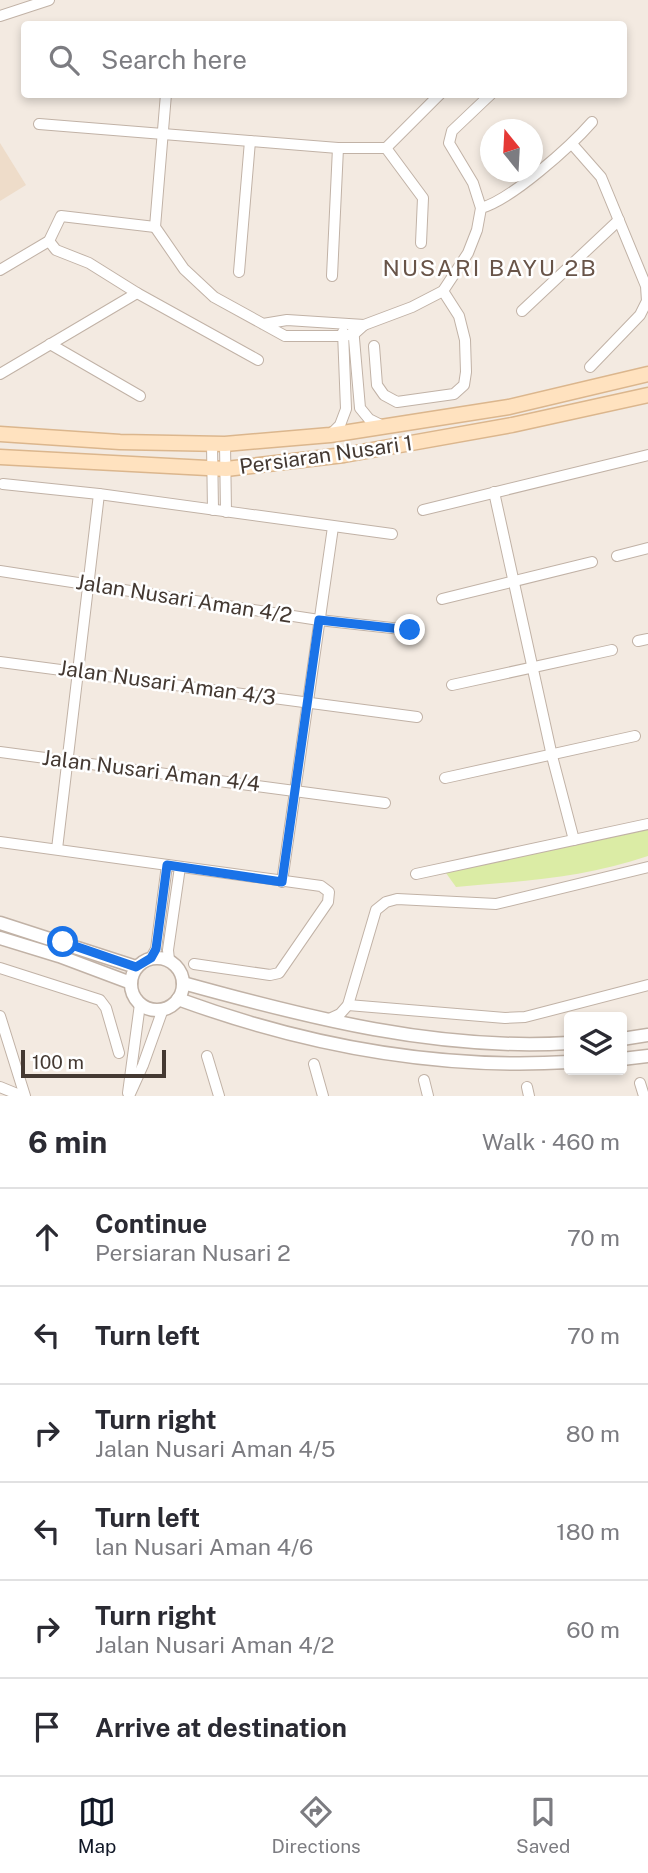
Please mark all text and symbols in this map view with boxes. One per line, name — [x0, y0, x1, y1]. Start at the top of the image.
search box — [21, 21, 627, 98]
icon: search — [45, 41, 83, 79]
text: Search here — [101, 44, 247, 75]
north arrow — [480, 119, 543, 182]
district label: NUSARI BAYU 2B — [382, 254, 598, 281]
street label: Persiaran Nusari 1 — [238, 430, 414, 479]
street label: Jalan Nusari Aman 4/2 — [74, 569, 294, 628]
route end — [394, 614, 425, 645]
street label: Jalan Nusari Aman 4/3 — [57, 655, 277, 710]
street label: Jalan Nusari Aman 4/4 — [41, 745, 261, 796]
route start — [47, 926, 78, 957]
map controls — [564, 1012, 627, 1075]
button: layers — [564, 1012, 627, 1075]
scale bar — [21, 1047, 166, 1079]
text: 100 m — [32, 1051, 84, 1073]
text: 6 min — [28, 1124, 107, 1160]
text: Walk · 460 m — [482, 1128, 620, 1155]
text: Continue — [95, 1208, 207, 1239]
icon: ahead — [28, 1218, 66, 1256]
text: 70 m — [567, 1224, 620, 1251]
text: Persiaran Nusari 2 — [95, 1239, 291, 1266]
icon: left — [28, 1316, 66, 1354]
text: Turn left — [95, 1320, 200, 1351]
text: 70 m — [567, 1322, 620, 1349]
text: Turn right — [95, 1404, 217, 1435]
icon: right — [28, 1414, 66, 1452]
text: 80 m — [566, 1420, 620, 1447]
text: Jalan Nusari Aman 4/5 — [95, 1435, 335, 1462]
text: Turn left — [95, 1502, 200, 1533]
icon: left — [28, 1512, 66, 1550]
text: 180 m — [556, 1518, 620, 1545]
text: lan Nusari Aman 4/6 — [95, 1533, 313, 1560]
text: Turn right — [95, 1600, 217, 1631]
icon: right — [28, 1610, 66, 1648]
text: 60 m — [566, 1616, 620, 1643]
text: Jalan Nusari Aman 4/2 — [95, 1631, 334, 1658]
icon: arrive — [28, 1708, 66, 1746]
text: Arrive at destination — [95, 1712, 347, 1743]
tab: Map — [78, 1793, 116, 1857]
tab: Directions — [271, 1793, 361, 1857]
tab: Saved — [516, 1793, 570, 1857]

